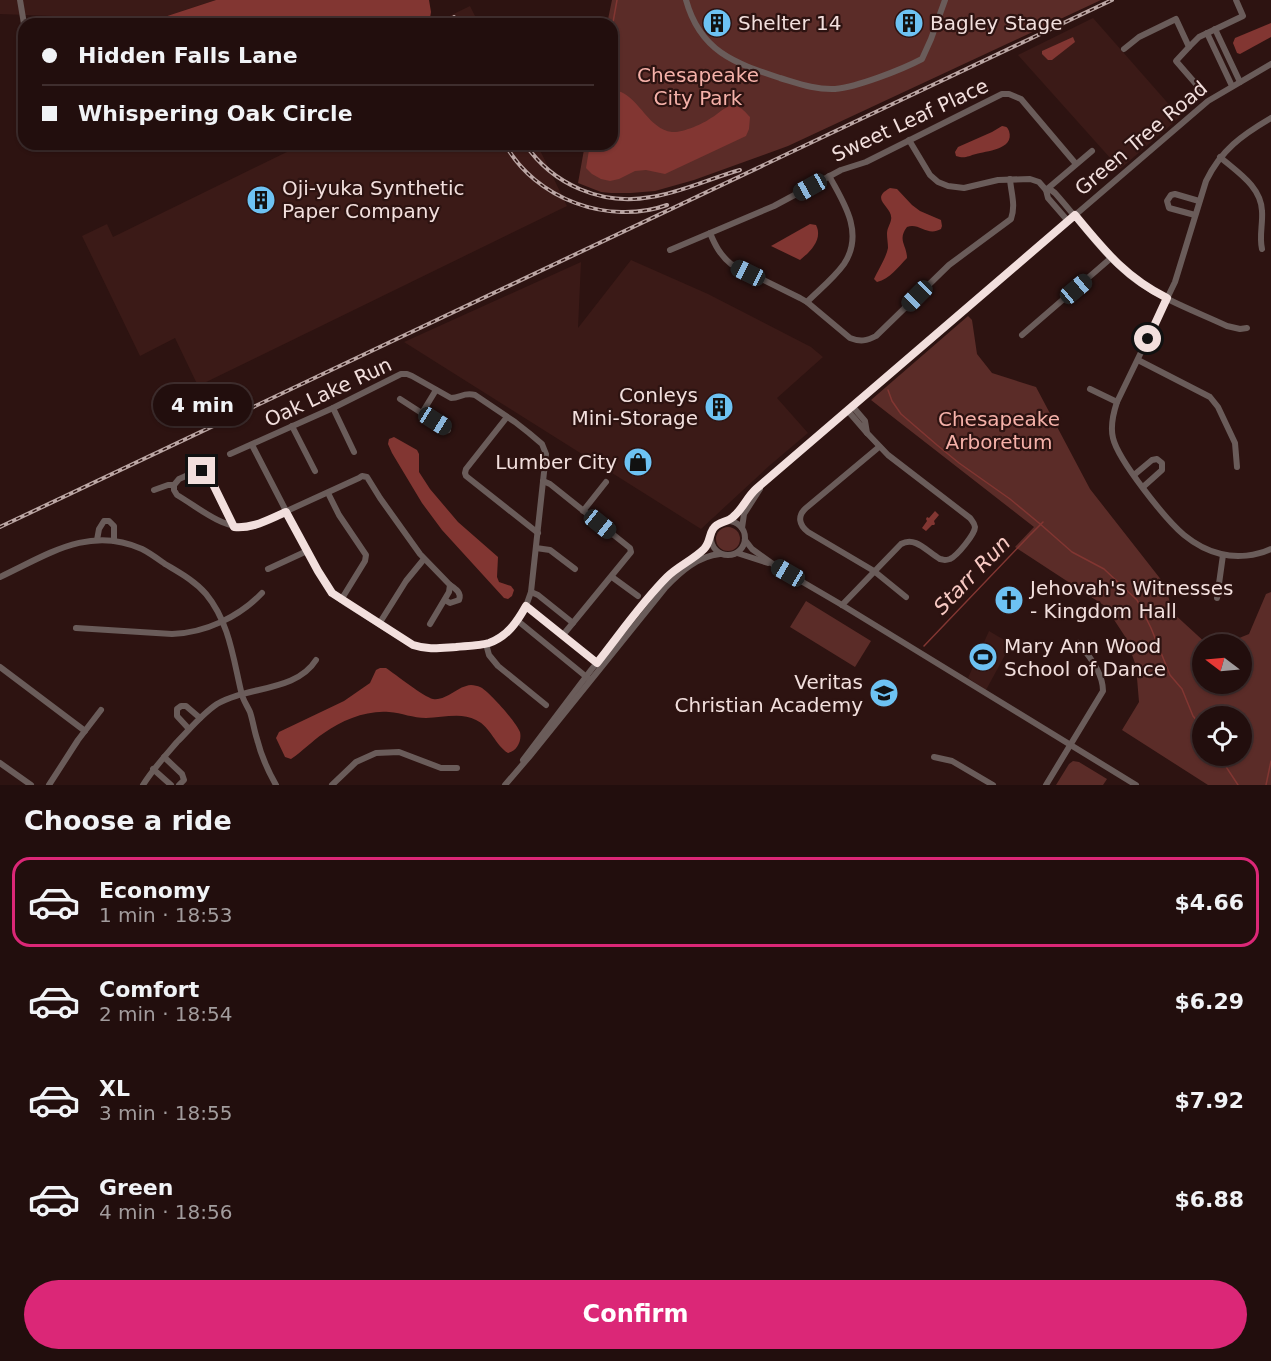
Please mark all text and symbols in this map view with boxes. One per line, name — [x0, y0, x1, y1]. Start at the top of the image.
building icon: Shelter 14 — [701, 7, 733, 39]
building icon: Bagley Stage — [893, 7, 925, 39]
place label: Shelter 14 — [738, 11, 841, 35]
place label: Bagley Stage — [930, 11, 1063, 35]
text: Hidden Falls Lane — [78, 43, 298, 68]
park label: Chesapeake City Park — [637, 63, 759, 110]
street label: Sweet Leaf Place — [828, 73, 992, 167]
street label: Green Tree Road — [1070, 76, 1212, 200]
text: Whispering Oak Circle — [78, 101, 353, 126]
car — [790, 170, 830, 204]
place label: Oji-yuka Synthetic Paper Company — [282, 176, 465, 223]
building icon: Oji-yuka Synthetic Paper Company — [245, 184, 277, 216]
car — [728, 257, 768, 289]
car — [1056, 271, 1096, 307]
car — [898, 277, 936, 315]
route start — [1134, 325, 1161, 352]
street label: Oak Lake Run — [261, 352, 395, 432]
place label: Conleys Mini-Storage — [571, 383, 698, 430]
callout: 4 min — [152, 384, 252, 426]
building icon: Conleys Mini-Storage — [703, 391, 735, 423]
text: 4 min — [171, 393, 234, 417]
car — [415, 404, 455, 438]
park label: Chesapeake Arboretum — [938, 407, 1060, 454]
shop icon: Lumber City — [622, 446, 654, 478]
place label: Lumber City — [495, 450, 617, 474]
route end — [188, 457, 215, 484]
car — [580, 506, 620, 542]
water label: Starr Run — [929, 531, 1015, 619]
car — [768, 556, 808, 590]
place label: Jehovah's Witnesses - Kingdom Hall — [1028, 576, 1233, 623]
church icon: Jehovah's Witnesses - Kingdom Hall — [993, 584, 1025, 616]
place label: Mary Ann Wood School of Dance — [1004, 634, 1166, 681]
north arrow — [1192, 634, 1252, 694]
map controls — [1192, 634, 1252, 766]
sports icon: Mary Ann Wood School of Dance — [967, 641, 999, 673]
place label: Veritas Christian Academy — [675, 670, 863, 717]
school or university icon: Veritas Christian Academy — [868, 677, 900, 709]
button: locate — [1192, 706, 1252, 766]
text: Choose a ride — [24, 805, 232, 836]
icon: car — [27, 875, 81, 929]
text: Economy — [99, 878, 210, 903]
text: $4.66 — [1174, 890, 1244, 915]
text: 1 min · 18:53 — [99, 903, 233, 927]
icon: car — [27, 974, 81, 1028]
text: Comfort — [99, 977, 199, 1002]
text: $6.29 — [1174, 989, 1244, 1014]
text: 2 min · 18:54 — [99, 1002, 233, 1026]
icon: car — [27, 1073, 81, 1127]
text: XL — [99, 1076, 130, 1101]
text: $7.92 — [1174, 1088, 1244, 1113]
text: 3 min · 18:55 — [99, 1101, 233, 1125]
icon: car — [27, 1172, 81, 1226]
text: Green — [99, 1175, 173, 1200]
text: $6.88 — [1174, 1187, 1244, 1212]
text: 4 min · 18:56 — [99, 1200, 233, 1224]
button: Confirm — [24, 1280, 1247, 1349]

